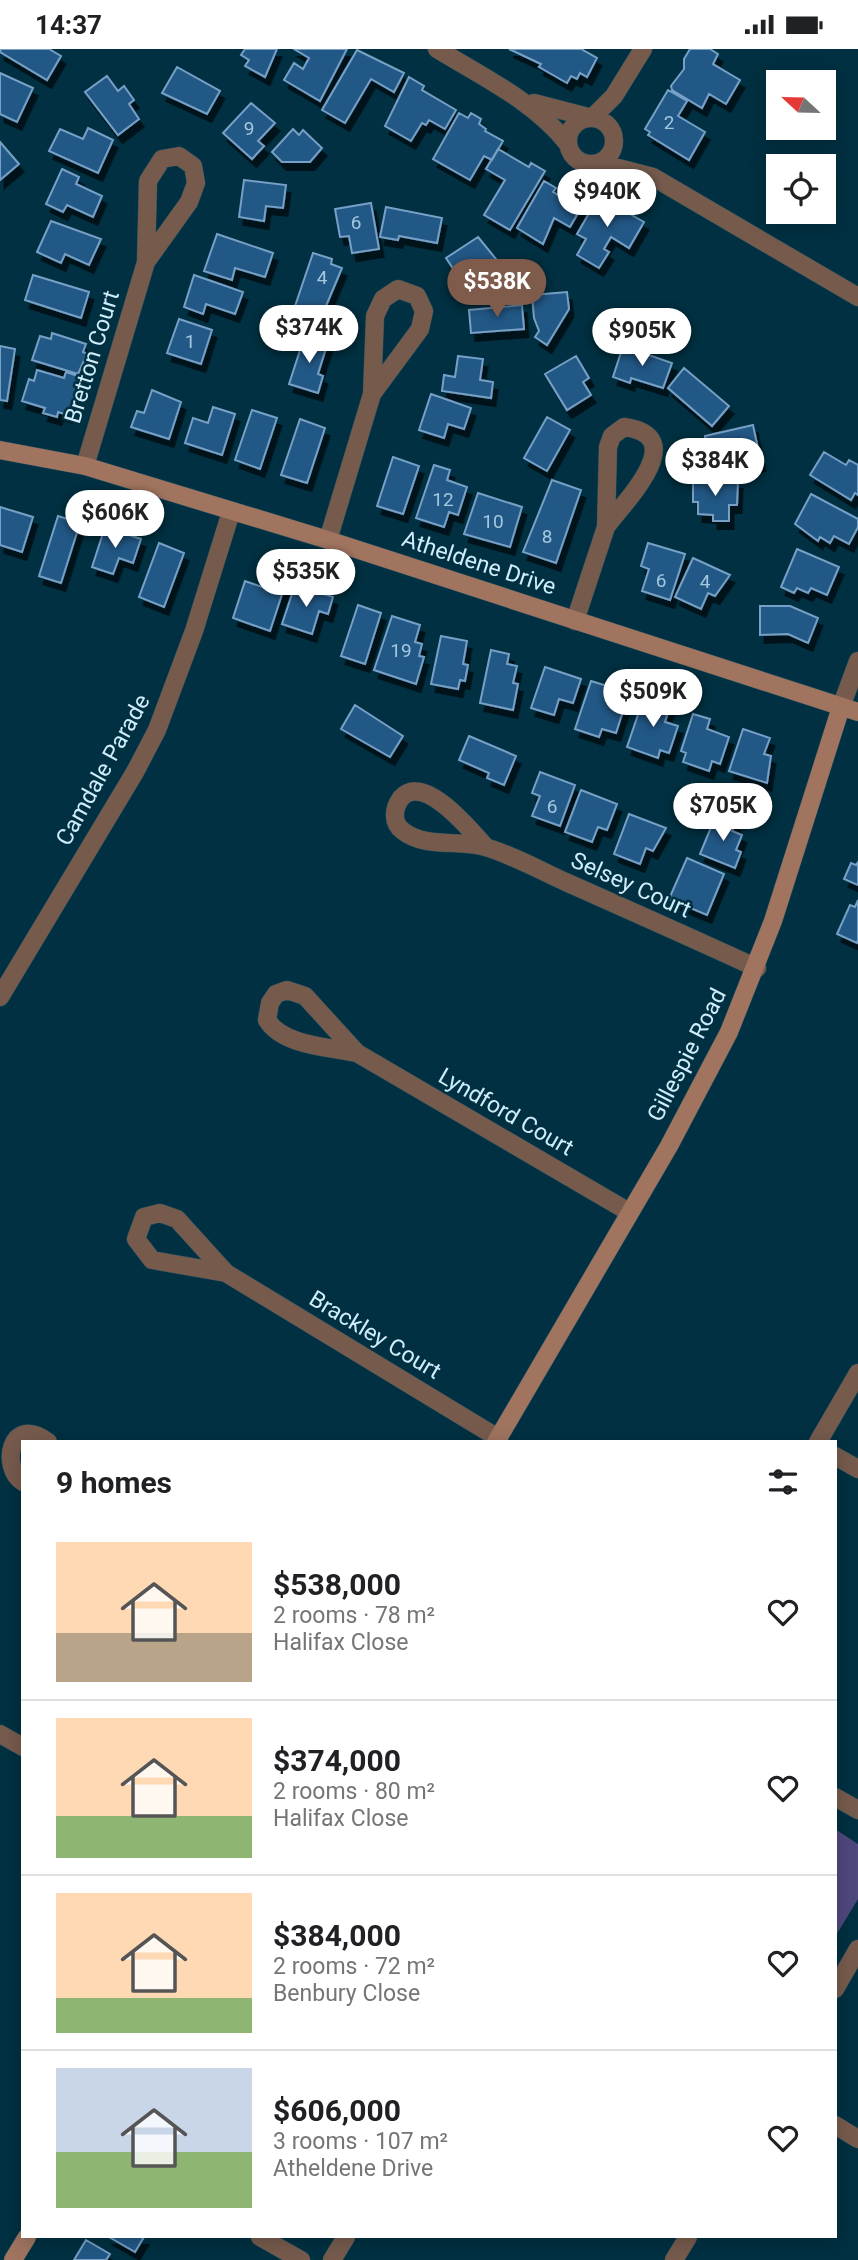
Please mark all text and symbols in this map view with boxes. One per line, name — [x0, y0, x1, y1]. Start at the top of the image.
text: 14:37 — [35, 10, 102, 40]
north arrow — [766, 70, 836, 140]
map controls — [766, 70, 836, 224]
house number: 2 — [664, 111, 674, 134]
house number: 9 — [244, 117, 254, 140]
button: locate — [766, 154, 836, 224]
pin: $940K — [558, 169, 656, 229]
text: $940K — [573, 178, 641, 205]
house number: 6 — [351, 211, 361, 234]
pin: $538K — [448, 259, 546, 319]
house number: 4 — [317, 266, 328, 289]
text: $538K — [463, 268, 531, 295]
street label: Bretton Court — [59, 287, 125, 427]
pin: $374K — [260, 305, 358, 365]
pin: $905K — [593, 309, 691, 368]
text: $374K — [275, 314, 343, 341]
text: $905K — [608, 317, 676, 344]
house number: 1 — [185, 330, 195, 353]
pin: $384K — [666, 439, 764, 498]
text: $384K — [681, 447, 749, 474]
house number: 12 — [432, 488, 454, 511]
pin: $606K — [66, 491, 164, 550]
text: $606K — [81, 499, 149, 526]
house number: 10 — [482, 510, 504, 533]
street label: Atheldene Drive — [399, 525, 559, 601]
house number: 8 — [542, 525, 552, 548]
pin: $535K — [257, 549, 355, 609]
text: $535K — [272, 558, 340, 585]
house number: 6 — [656, 569, 666, 592]
house number: 4 — [700, 570, 711, 593]
house number: 19 — [390, 639, 412, 662]
pin: $509K — [604, 669, 702, 729]
text: $509K — [619, 678, 687, 705]
street label: Camdale Parade — [50, 690, 156, 850]
pin: $705K — [674, 783, 772, 843]
text: $705K — [689, 792, 757, 819]
house number: 6 — [547, 795, 557, 818]
street label: Selsey Court — [567, 847, 695, 923]
street label: Gillespie Road — [642, 984, 732, 1126]
street label: Lyndford Court — [434, 1062, 578, 1162]
street label: Brackley Court — [304, 1285, 446, 1385]
icon: filters — [764, 1463, 802, 1501]
text: 9 homes — [56, 1465, 172, 1500]
text: $538,000 — [273, 1567, 401, 1602]
icon: home — [112, 1570, 196, 1654]
icon: heart — [764, 1593, 802, 1631]
text: 2 rooms · 78 m² — [273, 1602, 435, 1629]
text: Halifax Close — [273, 1629, 408, 1656]
text: $374,000 — [273, 1743, 401, 1778]
icon: home — [112, 1746, 196, 1830]
icon: heart — [764, 1769, 802, 1807]
text: 2 rooms · 80 m² — [273, 1778, 435, 1805]
text: Halifax Close — [273, 1805, 408, 1832]
text: $384,000 — [273, 1918, 401, 1953]
icon: home — [112, 1921, 196, 2005]
icon: heart — [764, 1944, 802, 1982]
text: 2 rooms · 72 m² — [273, 1953, 435, 1980]
text: Benbury Close — [273, 1980, 420, 2007]
text: $606,000 — [273, 2093, 401, 2128]
icon: home — [112, 2096, 196, 2180]
icon: heart — [764, 2119, 802, 2157]
text: 3 rooms · 107 m² — [273, 2128, 448, 2155]
text: Atheldene Drive — [273, 2155, 433, 2182]

